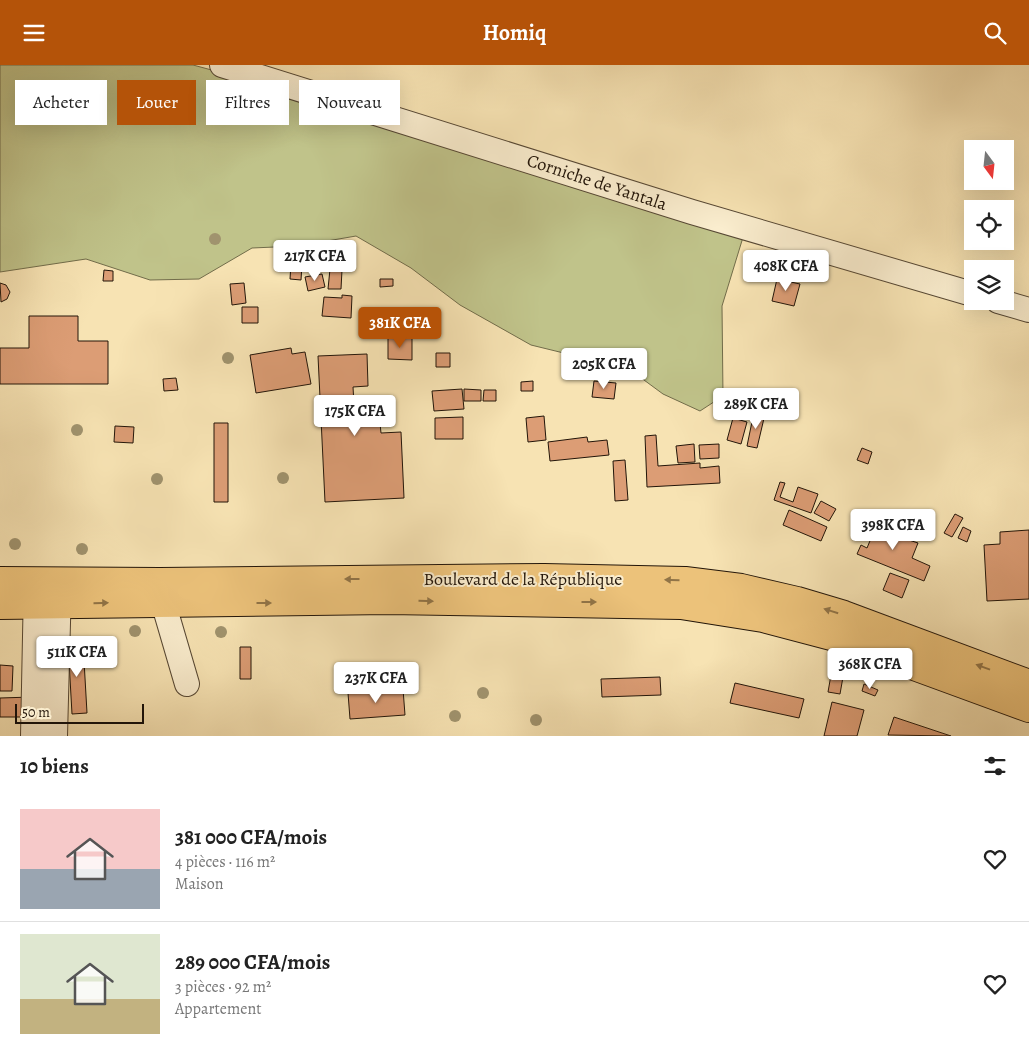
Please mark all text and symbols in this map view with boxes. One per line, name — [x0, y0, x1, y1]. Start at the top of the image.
text: Homiq — [483, 18, 546, 48]
icon: menu — [20, 19, 48, 47]
icon: search — [981, 19, 1009, 47]
chip: Acheter — [15, 80, 107, 125]
chip: Louer — [117, 80, 196, 125]
chip: Filtres — [206, 80, 289, 125]
chip: Nouveau — [299, 80, 400, 125]
north arrow — [964, 140, 1014, 190]
map controls — [964, 140, 1014, 310]
street label: Corniche de Yantala — [524, 148, 671, 216]
button: locate — [964, 200, 1014, 250]
pin: 217K CFA — [263, 239, 367, 282]
text: 217K CFA — [284, 245, 346, 267]
pin: 408K CFA — [734, 249, 838, 292]
text: 408K CFA — [754, 255, 818, 277]
button: layers — [964, 260, 1014, 310]
pin: 381K CFA — [348, 307, 452, 349]
text: 381K CFA — [369, 312, 431, 334]
pin: 205K CFA — [552, 347, 656, 390]
text: 205K CFA — [572, 353, 636, 375]
pin: 289K CFA — [704, 387, 808, 430]
text: 289K CFA — [724, 393, 788, 415]
pin: 175K CFA — [303, 395, 407, 437]
text: 175K CFA — [325, 400, 385, 422]
pin: 398K CFA — [841, 509, 945, 551]
text: 398K CFA — [861, 514, 925, 536]
street label: Boulevard de la République — [424, 567, 622, 591]
one-way arrow — [343, 575, 359, 583]
one-way arrow — [663, 576, 679, 584]
one-way arrow — [418, 597, 434, 605]
one-way arrow — [581, 598, 597, 606]
one-way arrow — [93, 599, 109, 607]
one-way arrow — [256, 599, 272, 607]
one-way arrow — [823, 607, 838, 615]
pin: 511K CFA — [25, 635, 129, 678]
text: 511K CFA — [47, 641, 107, 663]
pin: 368K CFA — [818, 647, 922, 690]
text: 368K CFA — [838, 653, 902, 675]
pin: 237K CFA — [324, 661, 428, 704]
one-way arrow — [975, 663, 990, 671]
text: 237K CFA — [345, 667, 407, 689]
scale bar — [15, 701, 144, 724]
text: 50 m — [22, 703, 50, 722]
text: 10 biens — [20, 752, 89, 780]
icon: filters — [981, 752, 1009, 780]
text: 381 000 CFA/mois — [175, 823, 327, 851]
icon: home — [60, 829, 120, 889]
icon: heart — [981, 845, 1009, 873]
text: 4 pièces · 116 m² — [175, 851, 275, 873]
text: Maison — [175, 873, 224, 895]
text: 289 000 CFA/mois — [175, 948, 330, 976]
icon: home — [60, 954, 120, 1014]
icon: heart — [981, 970, 1009, 998]
text: 3 pièces · 92 m² — [175, 976, 271, 998]
text: Appartement — [175, 998, 261, 1020]

